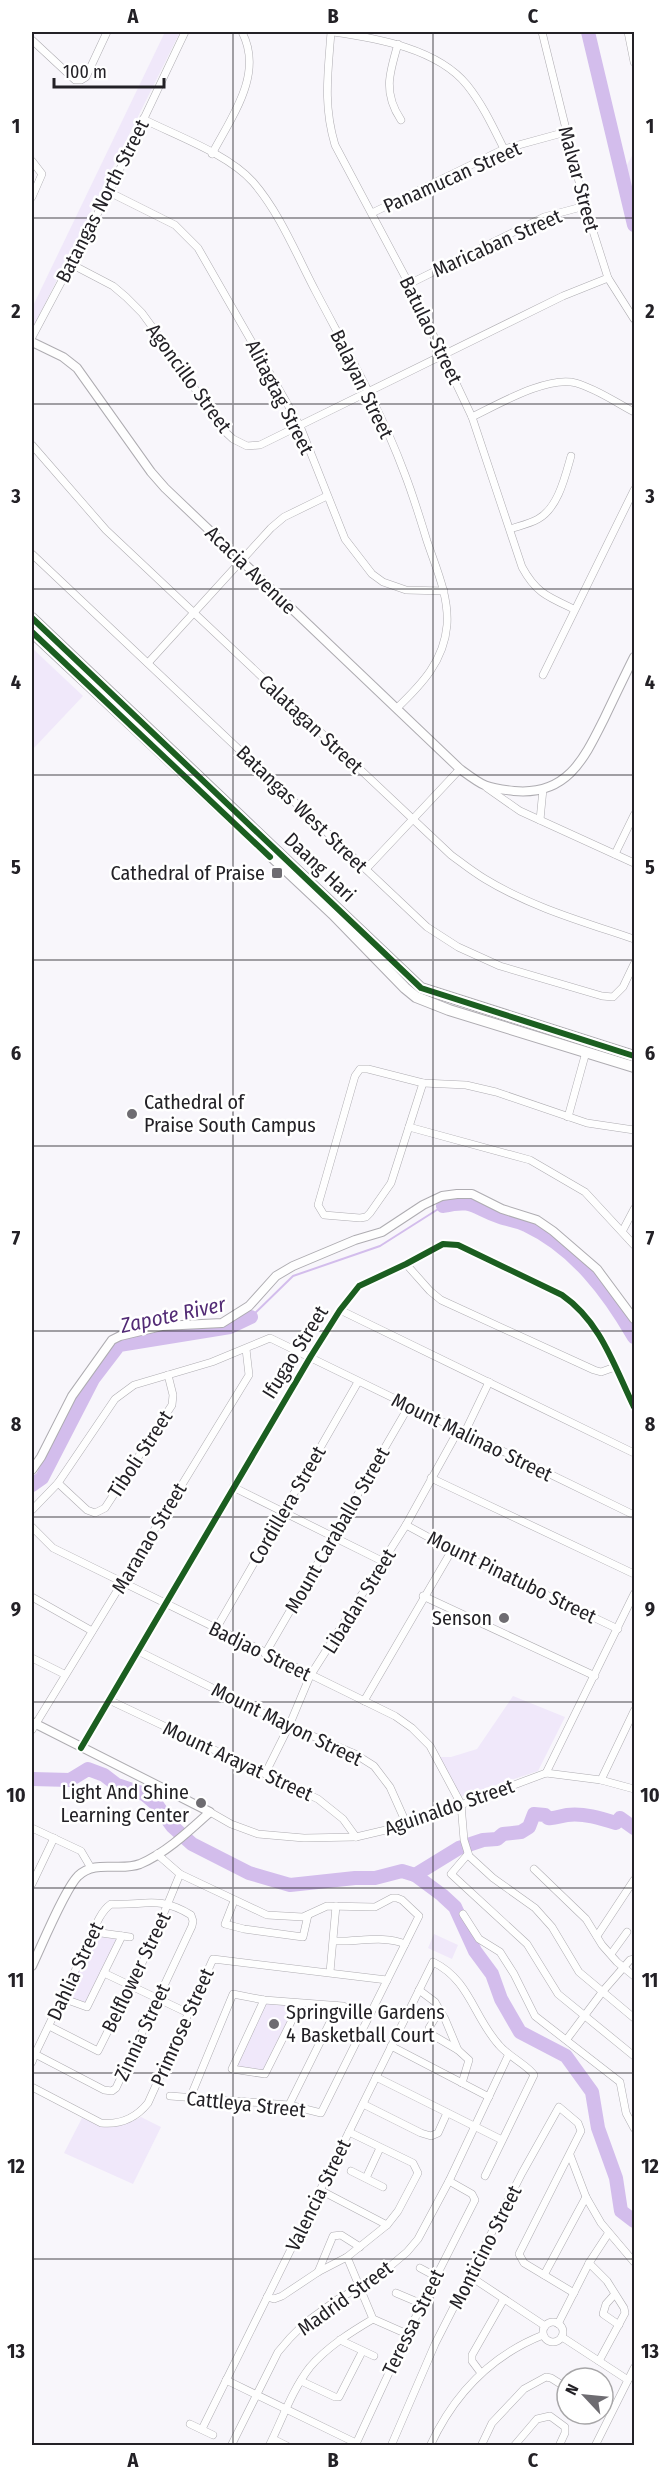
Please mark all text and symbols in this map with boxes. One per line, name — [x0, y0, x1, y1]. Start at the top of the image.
text: A — [127, 4, 140, 28]
text: B — [327, 4, 339, 28]
text: C — [528, 4, 539, 28]
scale bar — [54, 51, 164, 89]
text: 100 m — [63, 61, 107, 83]
text: 1 — [12, 114, 20, 138]
text: 1 — [646, 114, 654, 138]
street label: Batangas North Street — [50, 115, 154, 287]
street label: Malvar Street — [553, 124, 605, 235]
street label: Panamucan Street — [380, 136, 525, 218]
street label: Maricaban Street — [429, 204, 566, 282]
street label: Batulao Street — [395, 272, 468, 388]
text: 2 — [10, 299, 21, 323]
text: 2 — [644, 299, 655, 323]
street label: Agoncillo Street — [141, 319, 237, 438]
street label: Balayan Street — [325, 326, 399, 443]
street label: Alitagtag Street — [241, 336, 319, 459]
text: 3 — [10, 484, 21, 508]
text: 3 — [644, 484, 655, 508]
street label: Acacia Avenue — [201, 521, 301, 619]
text: 4 — [11, 670, 21, 694]
street label: Calatagan Street — [254, 670, 368, 779]
text: 4 — [645, 670, 655, 694]
street label: Batangas West Street — [231, 740, 373, 878]
street label: Daang Hari — [279, 827, 361, 907]
text: 5 — [11, 855, 21, 879]
text: 5 — [645, 855, 655, 879]
place label: Cathedral of Praise — [111, 861, 265, 885]
marker: Cathedral of Praise — [270, 866, 284, 880]
text: 6 — [11, 1041, 21, 1065]
text: 6 — [645, 1041, 655, 1065]
place label: Cathedral of Praise South Campus — [144, 1090, 316, 1137]
marker: Cathedral of Praise South Campus — [125, 1107, 139, 1121]
text: 7 — [12, 1226, 21, 1250]
text: 7 — [646, 1226, 655, 1250]
water label: Zapote River — [117, 1291, 229, 1339]
street label: Ifugao Street — [257, 1301, 333, 1403]
street label: Mount Malinao Street — [388, 1388, 557, 1487]
street label: Tiboli Street — [103, 1405, 177, 1502]
text: 8 — [11, 1412, 22, 1436]
text: 8 — [645, 1412, 656, 1436]
street label: Cordillera Street — [243, 1441, 331, 1569]
street label: Mount Caraballo Street — [280, 1442, 395, 1617]
street label: Maranao Street — [107, 1478, 192, 1598]
street label: Mount Pinatubo Street — [424, 1526, 601, 1629]
street label: Libadan Street — [317, 1544, 401, 1658]
text: 9 — [11, 1597, 21, 1621]
text: 9 — [645, 1597, 655, 1621]
place label: Senson — [432, 1606, 492, 1630]
marker: Senson — [497, 1611, 511, 1625]
street label: Badjao Street — [205, 1616, 315, 1686]
street label: Mount Mayon Street — [208, 1677, 367, 1771]
street label: Mount Arayat Street — [159, 1716, 317, 1806]
street label: Aguinaldo Street — [381, 1773, 517, 1840]
place label: Light And Shine Learning Center — [61, 1780, 189, 1827]
text: 10 — [6, 1783, 26, 1807]
text: 10 — [640, 1783, 660, 1807]
marker: Light And Shine Learning Center — [194, 1796, 208, 1810]
street label: Belflower Street — [96, 1907, 176, 2036]
street label: Dahlia Street — [42, 1918, 108, 2024]
street label: Primrose Street — [145, 1964, 219, 2090]
text: 11 — [8, 1968, 24, 1992]
text: 11 — [642, 1968, 658, 1992]
street label: Zinnia Street — [109, 1979, 175, 2084]
place label: Springville Gardens 4 Basketball Court — [286, 2000, 445, 2047]
marker: Springville Gardens 4 Basketball Court — [267, 2017, 281, 2031]
street label: Cattleya Street — [185, 2086, 307, 2122]
street label: Valencia Street — [281, 2135, 356, 2255]
text: 12 — [7, 2154, 25, 2178]
text: 12 — [641, 2154, 659, 2178]
street label: Monticino Street — [444, 2181, 527, 2313]
street label: Madrid Street — [293, 2255, 397, 2340]
street label: Teressa Street — [377, 2265, 449, 2379]
text: 13 — [7, 2339, 25, 2363]
text: 13 — [641, 2339, 659, 2363]
north arrow — [555, 2366, 615, 2426]
text: N — [561, 2381, 583, 2398]
text: A — [127, 2448, 140, 2472]
text: B — [327, 2448, 339, 2472]
text: C — [528, 2448, 539, 2472]

